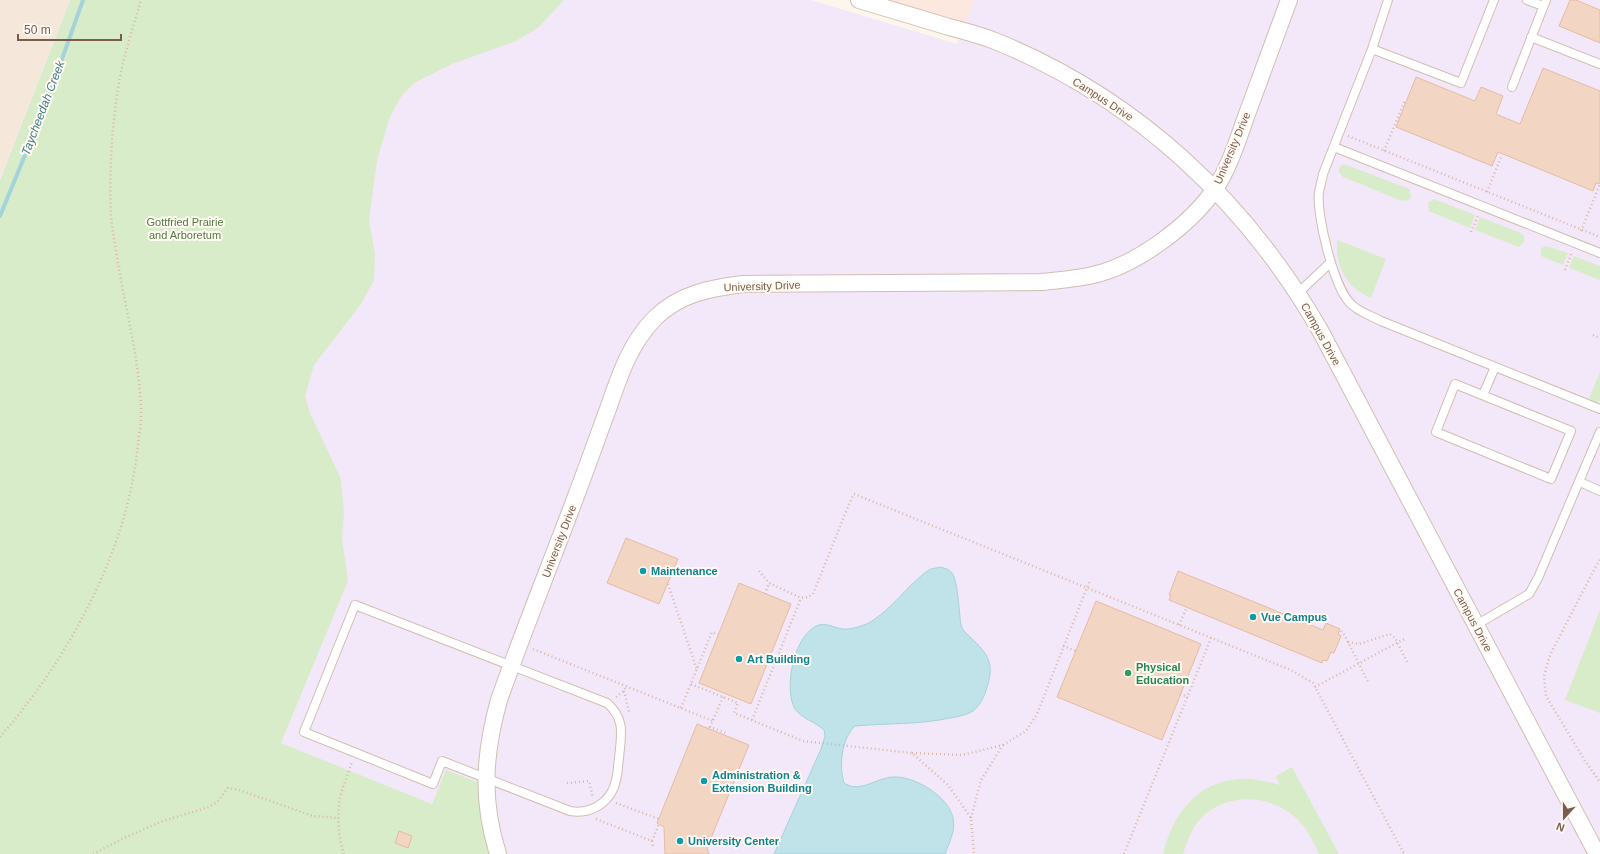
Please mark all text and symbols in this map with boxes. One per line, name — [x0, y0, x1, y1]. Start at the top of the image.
scale bar — [18, 16, 121, 42]
text: 50 m — [24, 23, 51, 37]
water label: Taycheedah Creek — [18, 58, 68, 157]
street label: Campus Drive — [1071, 75, 1135, 123]
street label: University Drive — [1211, 110, 1253, 186]
park label: Gottfried Prairie and Arboretum — [146, 216, 224, 241]
street label: University Drive — [723, 279, 801, 293]
street label: Campus Drive — [1299, 301, 1343, 367]
street label: University Drive — [540, 503, 578, 579]
place label: Maintenance — [651, 565, 718, 577]
marker: Maintenance — [638, 566, 648, 576]
street label: Campus Drive — [1451, 586, 1495, 654]
place label: Vue Campus — [1261, 611, 1327, 623]
marker: Vue Campus — [1248, 612, 1258, 622]
place label: Art Building — [747, 653, 810, 665]
marker: Art Building — [734, 654, 744, 664]
place label: Physical Education — [1136, 661, 1189, 686]
marker: Physical Education — [1123, 668, 1133, 678]
place label: Administration & Extension Building — [712, 769, 812, 794]
marker: Administration & Extension Building — [699, 776, 709, 786]
north arrow — [1544, 798, 1584, 838]
text: N — [1555, 820, 1566, 834]
place label: University Center — [688, 835, 780, 847]
marker: University Center — [675, 836, 685, 846]

